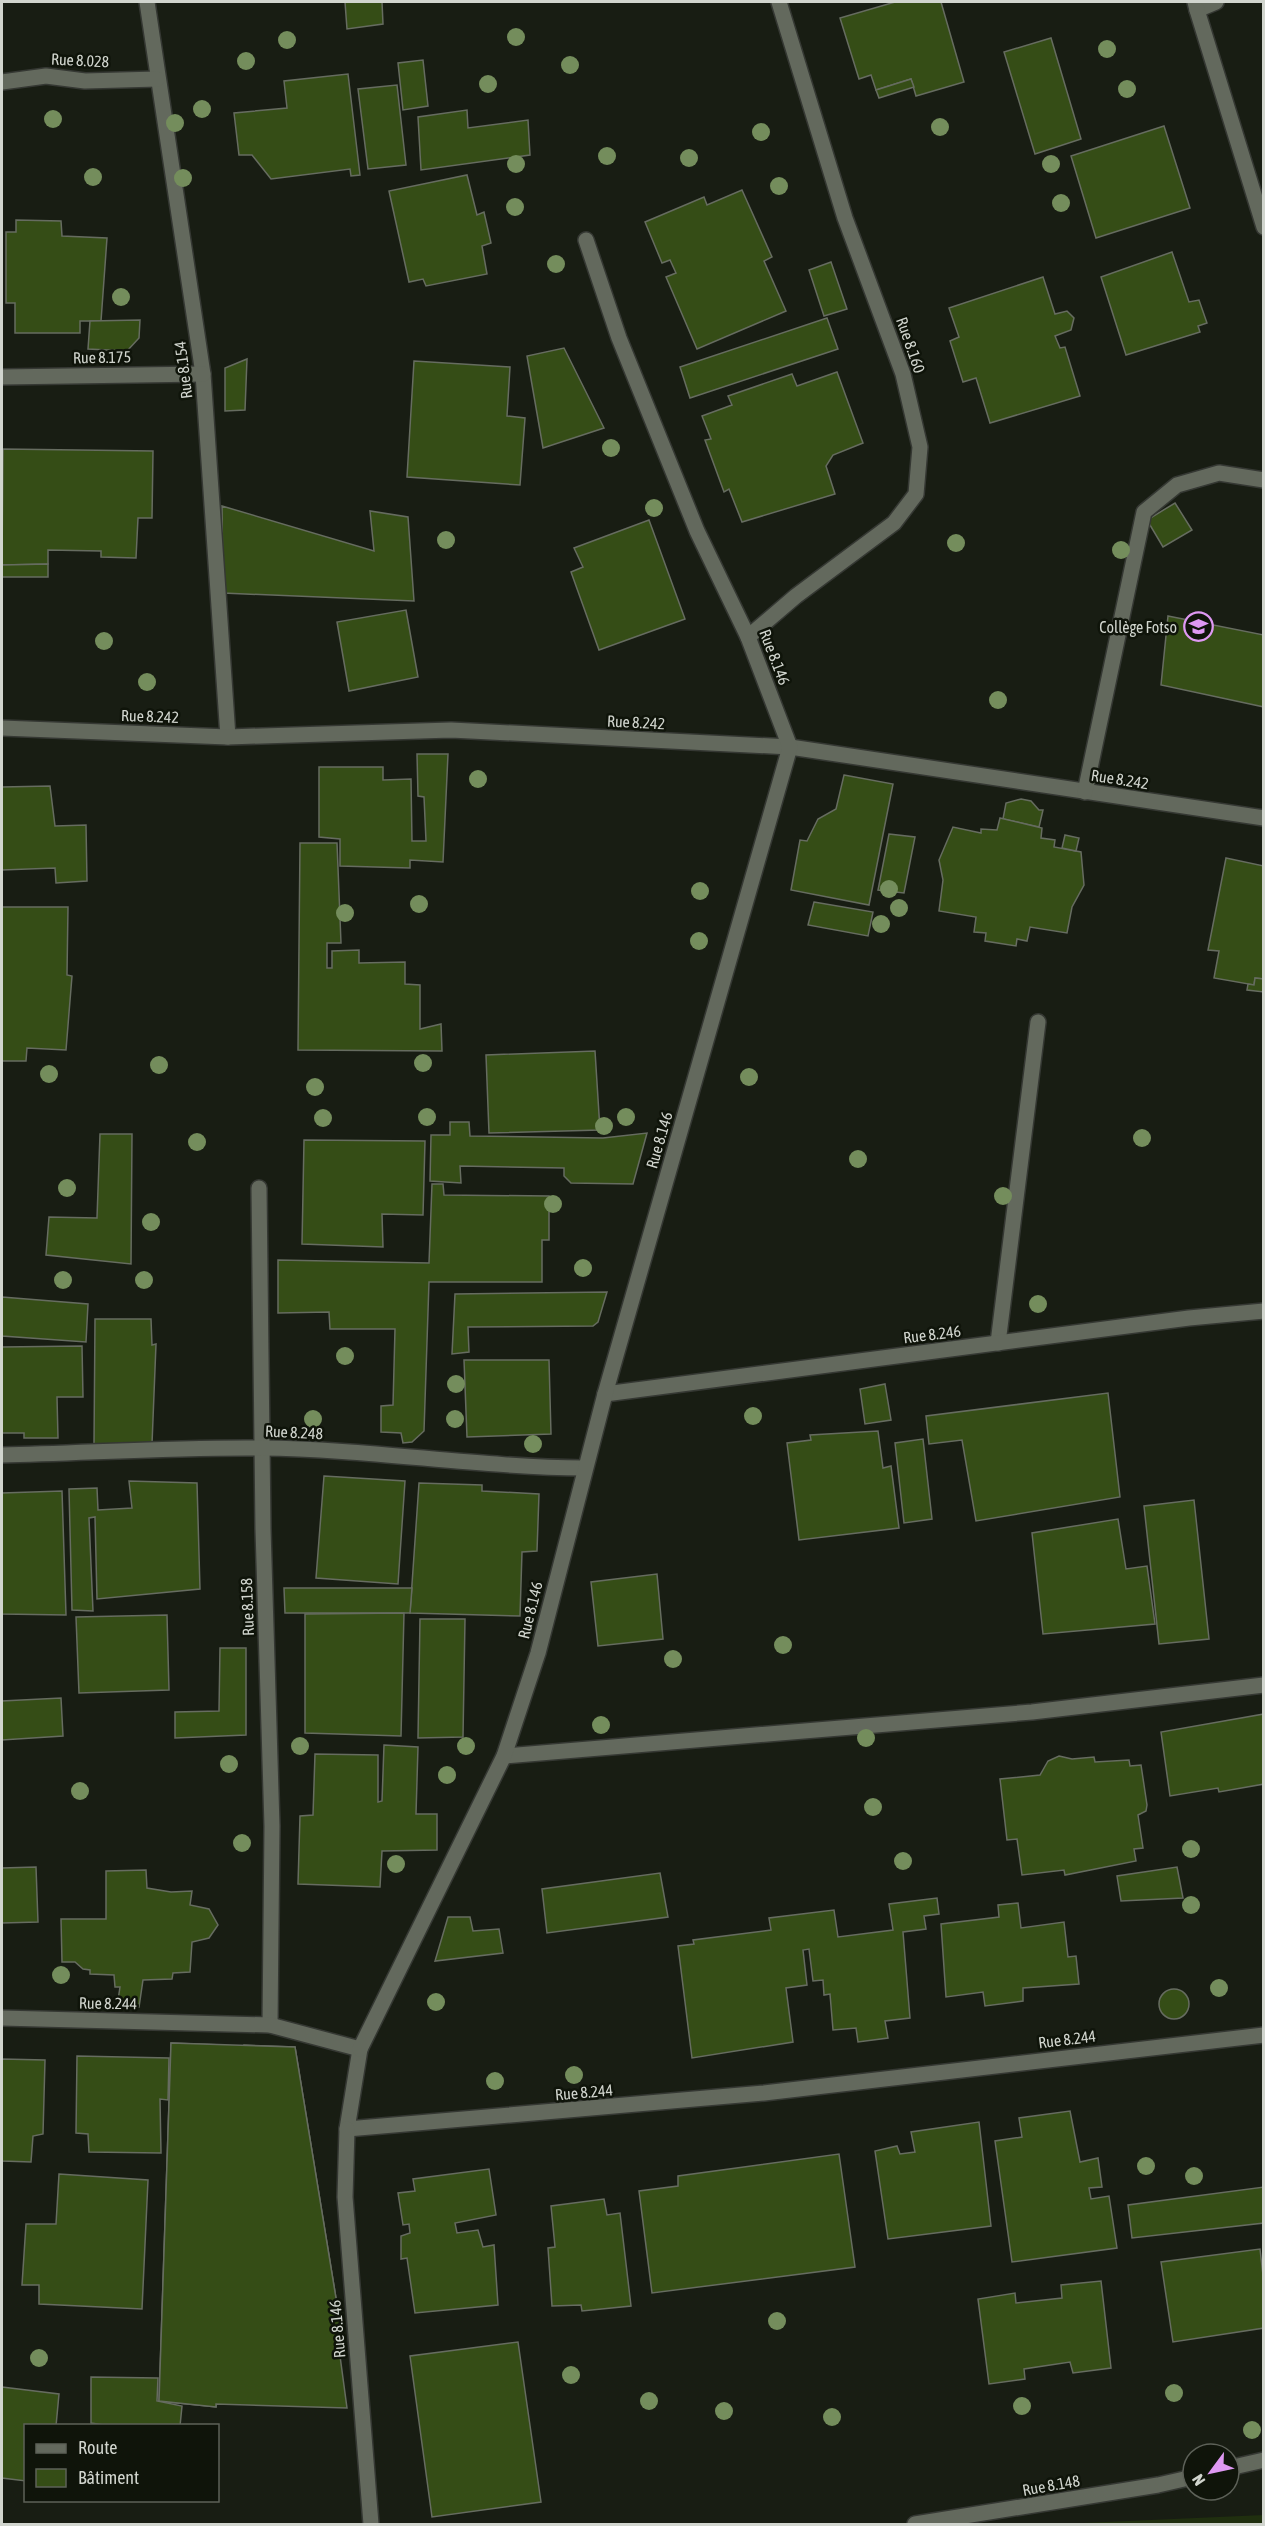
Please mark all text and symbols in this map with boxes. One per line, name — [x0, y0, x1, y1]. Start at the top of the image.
street label: Rue 8.028 — [51, 49, 109, 71]
street label: Rue 8.160 — [893, 315, 929, 375]
street label: Rue 8.154 — [171, 340, 195, 400]
street label: Rue 8.175 — [73, 347, 131, 367]
school or university icon: Collège Fotso — [1182, 611, 1214, 643]
place label: Collège Fotso — [1099, 618, 1177, 637]
street label: Rue 8.146 — [756, 627, 794, 687]
street label: Rue 8.242 — [121, 706, 179, 726]
street label: Rue 8.242 — [607, 711, 665, 733]
street label: Rue 8.242 — [1090, 766, 1150, 792]
street label: Rue 8.146 — [642, 1110, 676, 1170]
street label: Rue 8.246 — [902, 1322, 962, 1346]
street label: Rue 8.248 — [265, 1421, 323, 1443]
street label: Rue 8.158 — [237, 1578, 257, 1636]
street label: Rue 8.146 — [514, 1580, 546, 1640]
street label: Rue 8.244 — [79, 1993, 137, 2013]
street label: Rue 8.244 — [1037, 2027, 1097, 2051]
street label: Rue 8.244 — [554, 2081, 614, 2103]
street label: Rue 8.146 — [326, 2299, 348, 2359]
legend — [24, 2424, 219, 2502]
text: Route — [78, 2437, 117, 2458]
north arrow — [1181, 2442, 1241, 2502]
text: Bâtiment — [78, 2467, 139, 2488]
street label: Rue 8.148 — [1021, 2471, 1081, 2499]
text: N — [1188, 2471, 1209, 2489]

